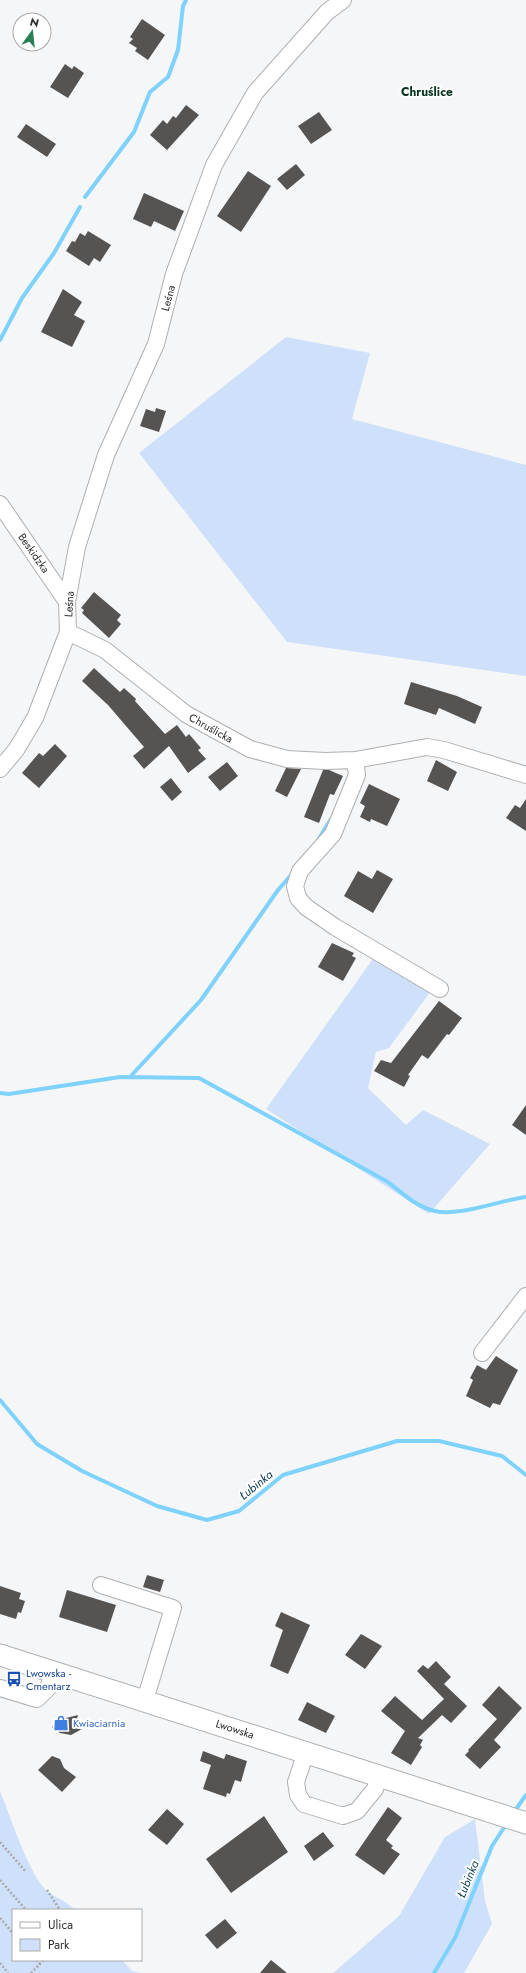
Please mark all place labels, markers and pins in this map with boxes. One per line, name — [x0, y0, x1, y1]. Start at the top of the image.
place label: Lwowska - Cmentarz — [26, 1665, 72, 1694]
bus stop icon: Lwowska - Cmentarz — [5, 1670, 23, 1688]
shop icon: Kwiaciarnia — [52, 1714, 70, 1732]
place label: Kwiaciarnia — [73, 1715, 125, 1731]

